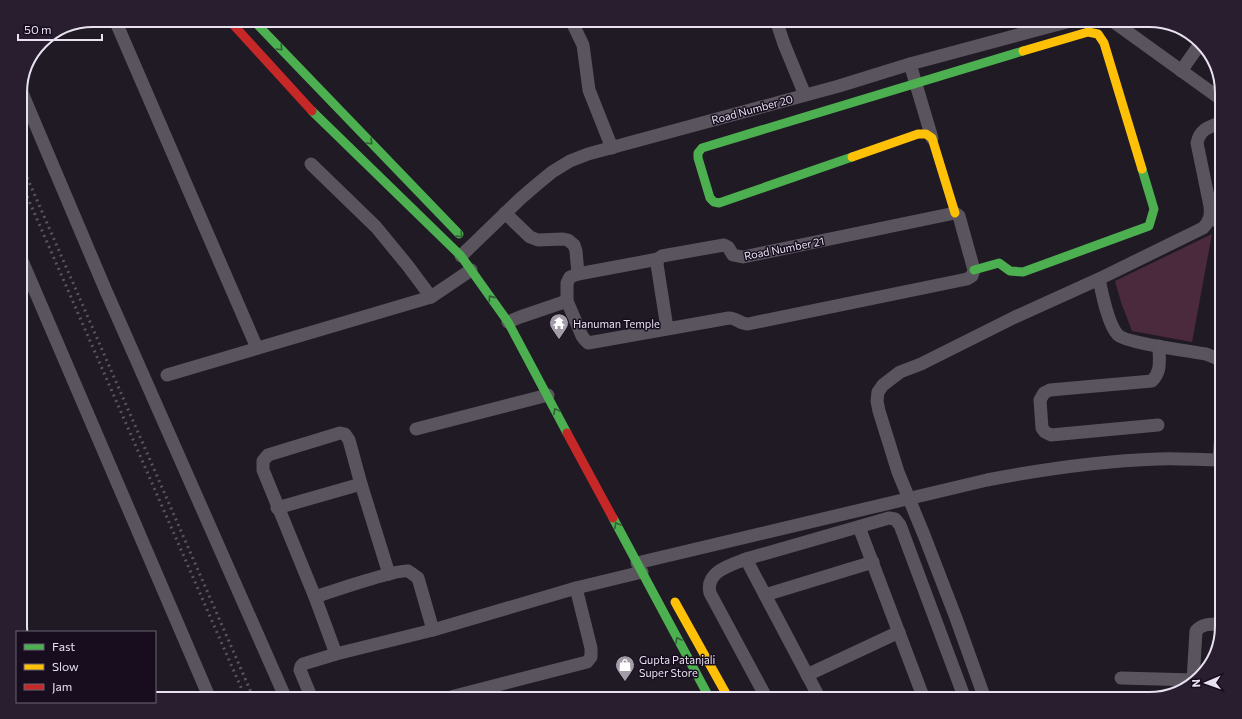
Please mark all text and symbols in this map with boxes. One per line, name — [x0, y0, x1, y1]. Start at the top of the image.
scale bar — [18, 16, 102, 42]
text: 50 m — [24, 22, 52, 36]
one-way arrow — [275, 43, 283, 51]
street label: Road Number 20 — [710, 92, 794, 126]
one-way arrow — [365, 137, 373, 145]
one-way arrow — [455, 231, 462, 238]
street label: Road Number 21 — [743, 234, 825, 262]
one-way arrow — [488, 295, 496, 302]
temple icon: Hanuman Temple — [548, 312, 570, 340]
place label: Hanuman Temple — [573, 317, 660, 330]
one-way arrow — [553, 407, 561, 415]
one-way arrow — [615, 522, 622, 529]
legend — [16, 631, 156, 703]
one-way arrow — [676, 637, 683, 644]
text: Fast — [52, 639, 75, 653]
place label: Gupta Patanjali Super Store — [639, 653, 716, 679]
shop icon: Gupta Patanjali Super Store — [614, 654, 636, 682]
text: Slow — [52, 659, 79, 673]
north arrow — [1186, 663, 1226, 703]
text: Jam — [52, 679, 72, 694]
text: N — [1189, 679, 1202, 688]

